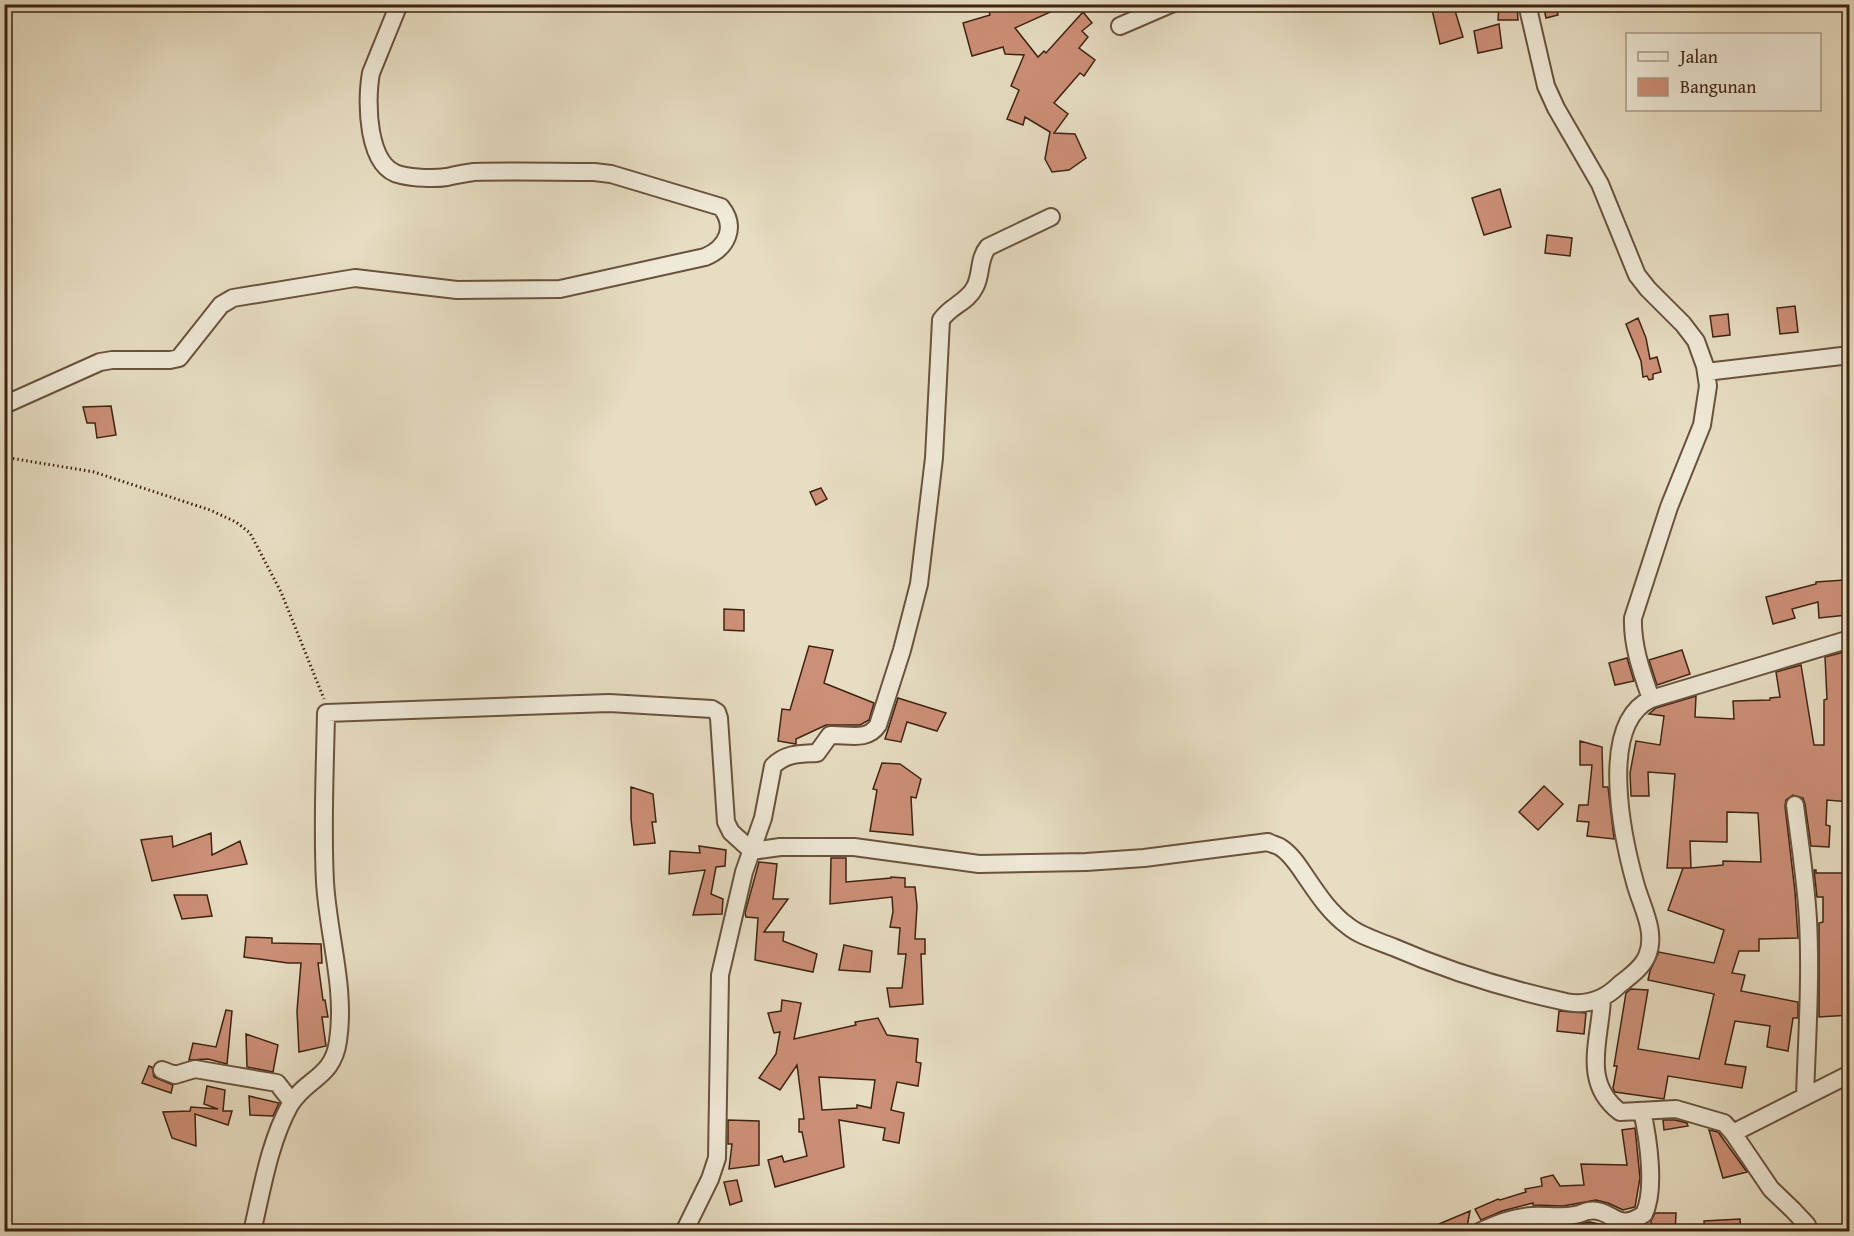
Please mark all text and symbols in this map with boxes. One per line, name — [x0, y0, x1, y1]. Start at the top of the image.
legend — [1626, 33, 1821, 111]
text: Jalan — [1678, 43, 1718, 70]
text: Bangunan — [1680, 73, 1756, 100]

